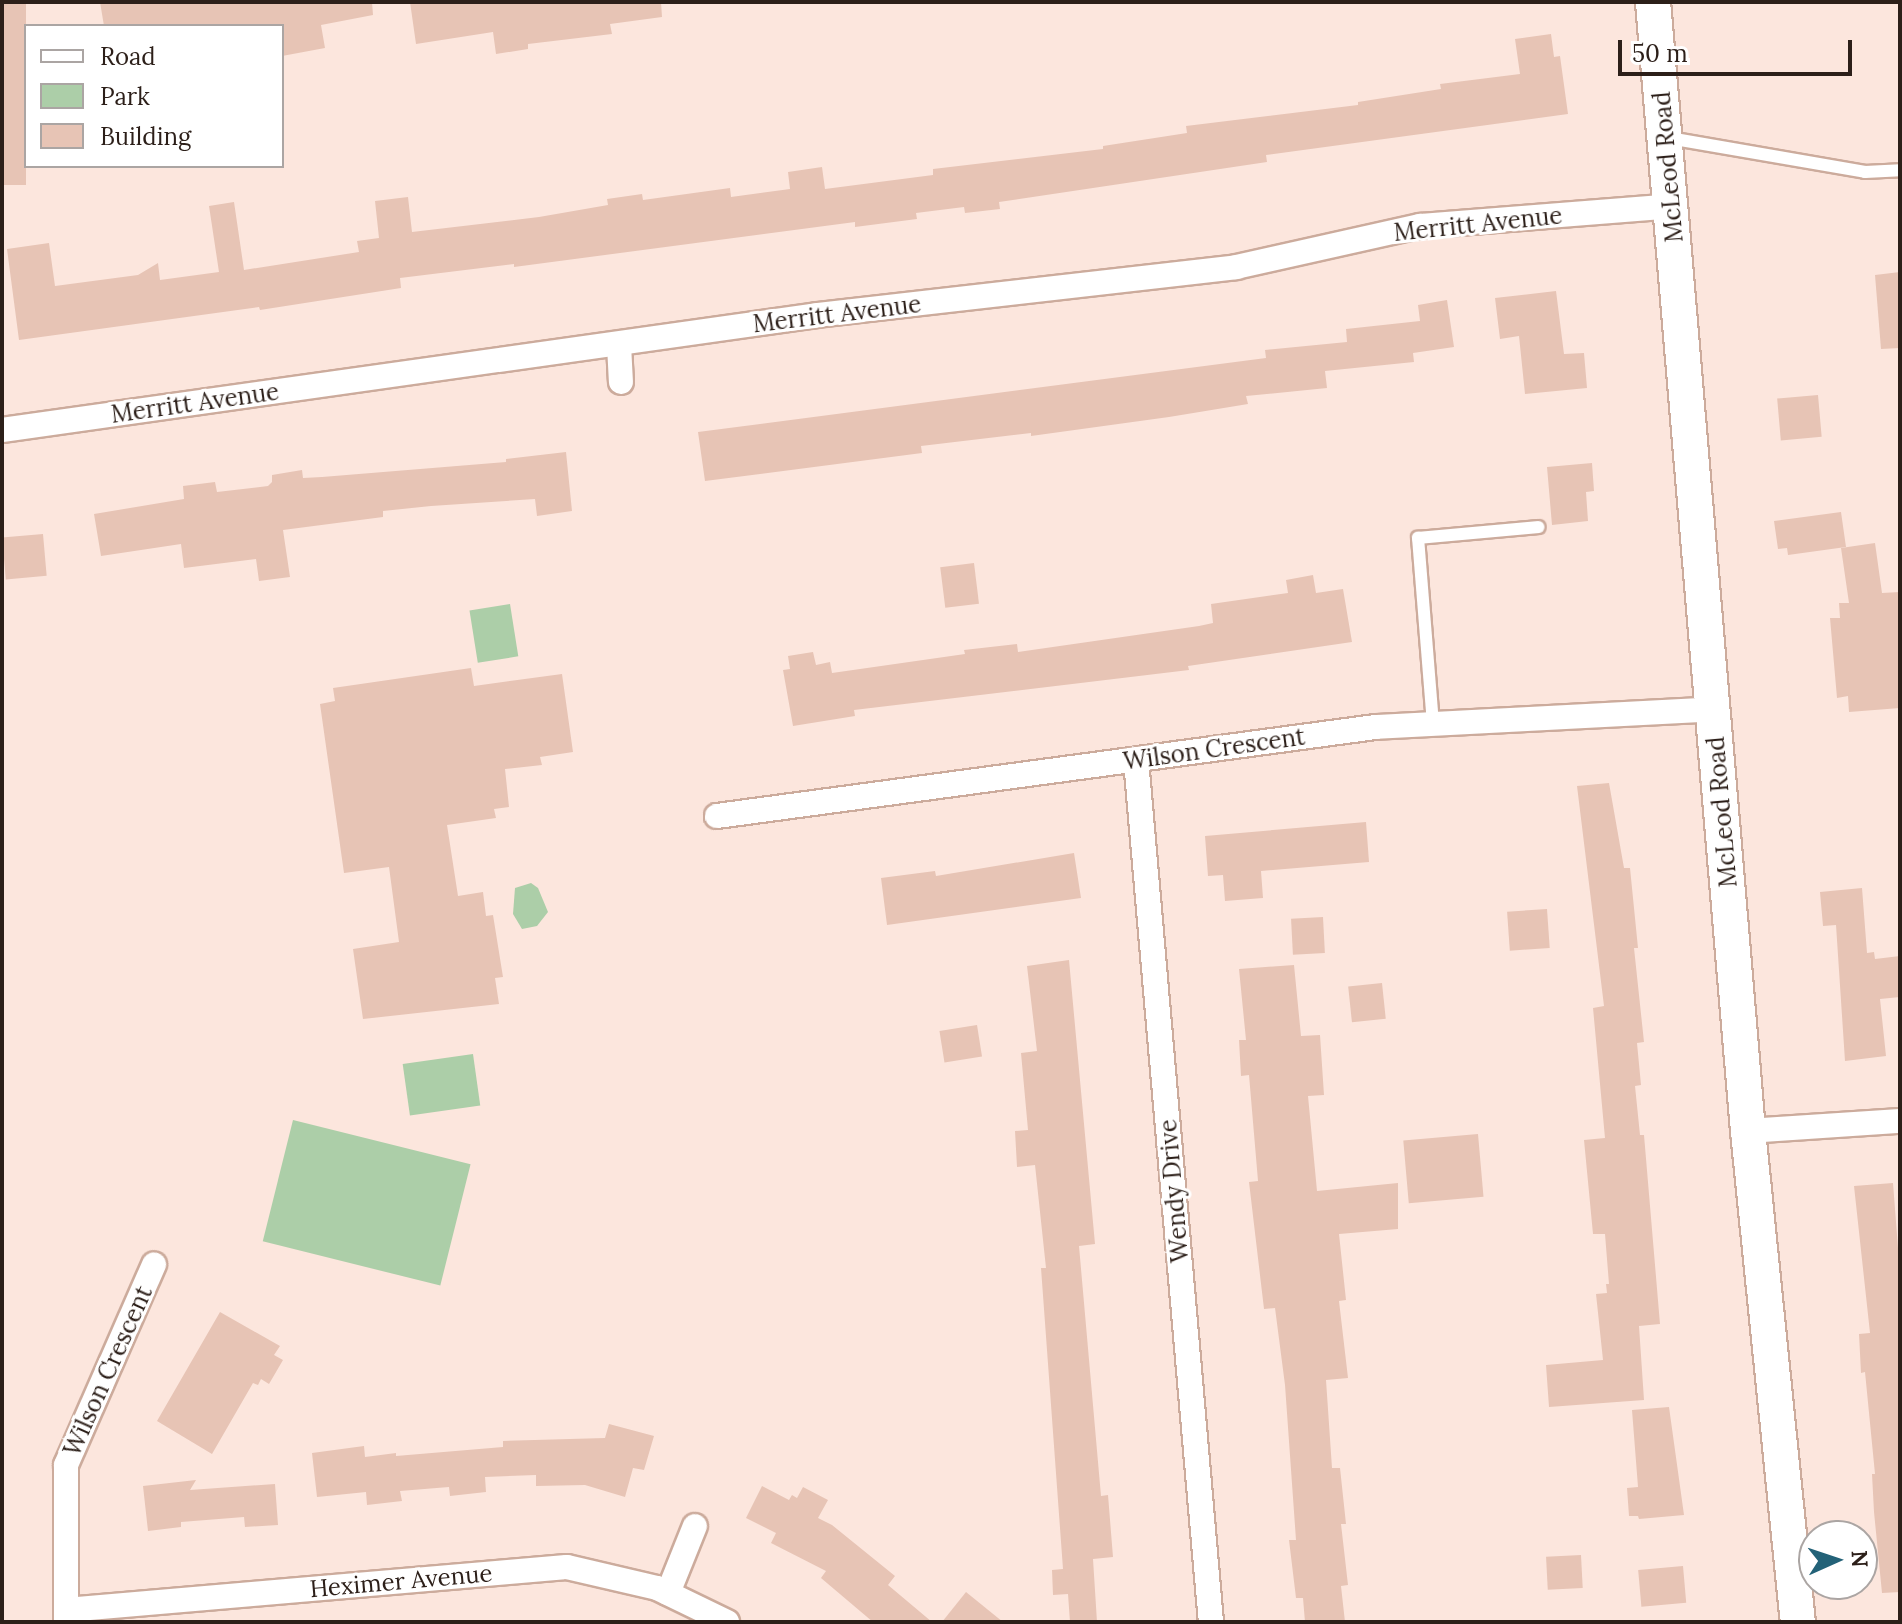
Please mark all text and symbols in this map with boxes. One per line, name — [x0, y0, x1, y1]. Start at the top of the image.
legend — [24, 24, 284, 168]
scale bar — [1622, 24, 1856, 74]
text: 50 m — [1632, 38, 1688, 69]
text: Road — [100, 41, 156, 72]
text: Park — [100, 81, 150, 112]
street label: McLeod Road — [1647, 90, 1689, 244]
text: Building — [100, 121, 191, 152]
street label: Merritt Avenue — [1392, 201, 1564, 247]
street label: Merritt Avenue — [751, 289, 923, 339]
street label: Merritt Avenue — [109, 377, 281, 429]
street label: Wilson Crescent — [1121, 722, 1307, 776]
street label: McLeod Road — [1701, 735, 1743, 889]
street label: Wendy Drive — [1153, 1118, 1195, 1264]
street label: Wilson Crescent — [58, 1281, 158, 1461]
north arrow — [1798, 1520, 1878, 1600]
text: N — [1846, 1550, 1874, 1568]
street label: Heximer Avenue — [309, 1559, 493, 1603]

